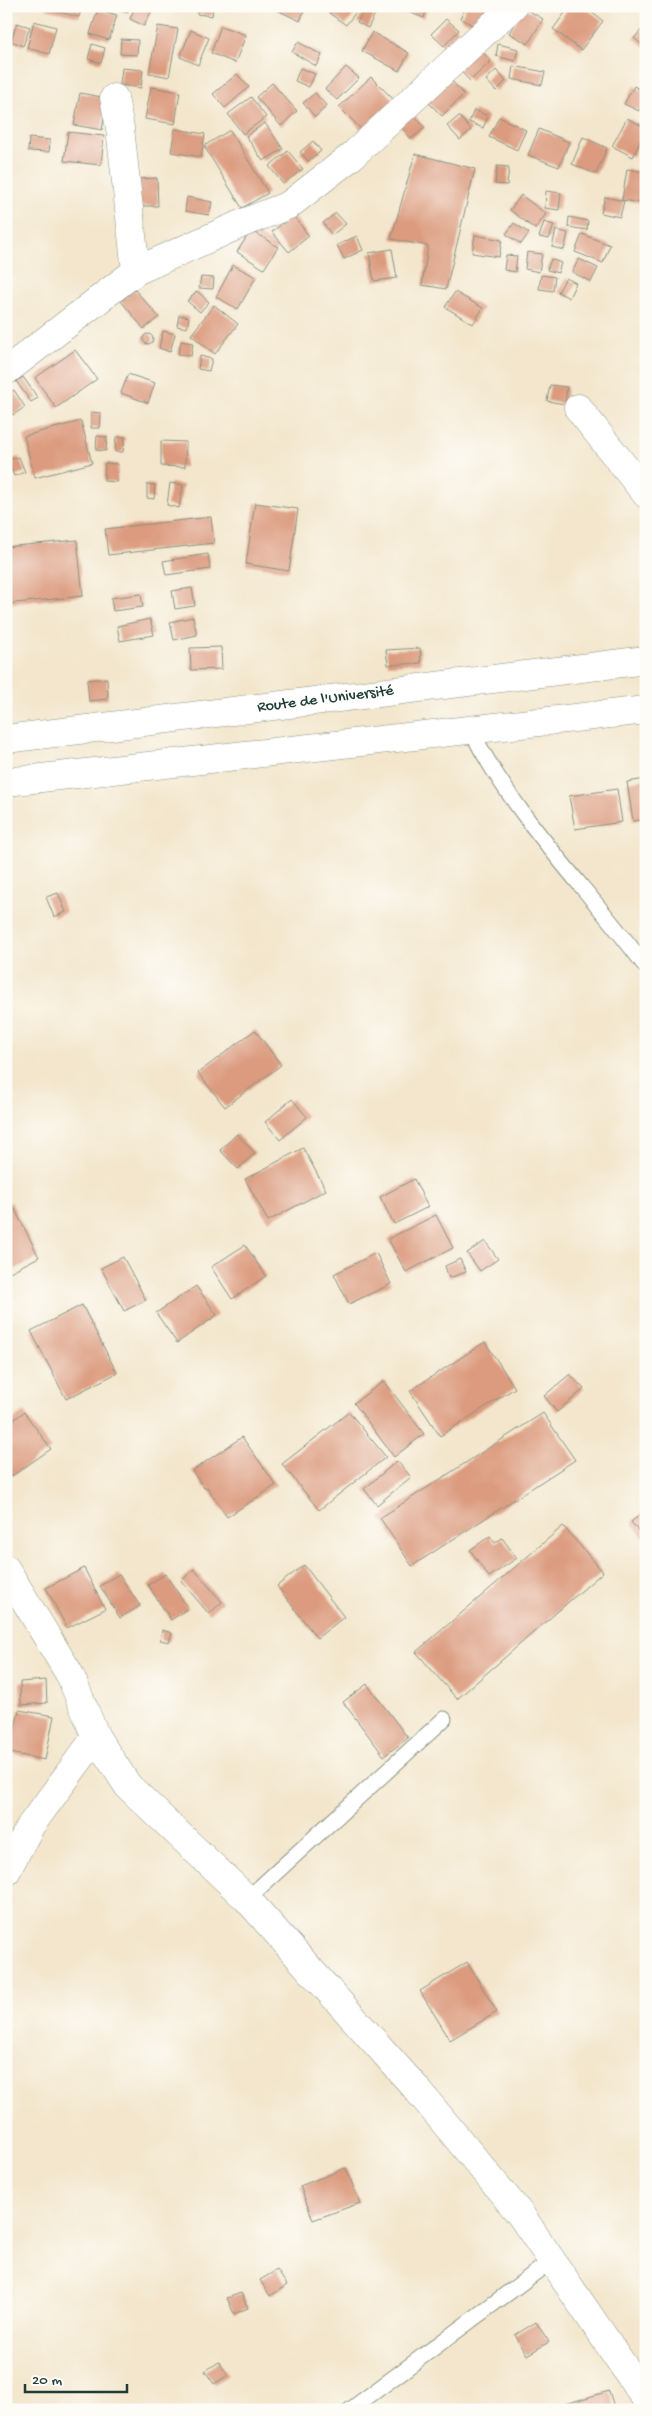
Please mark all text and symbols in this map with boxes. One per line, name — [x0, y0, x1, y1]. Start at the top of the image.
street label: Route de l'Université — [256, 682, 396, 717]
scale bar — [25, 2361, 128, 2393]
text: 20 m — [32, 2372, 62, 2390]

